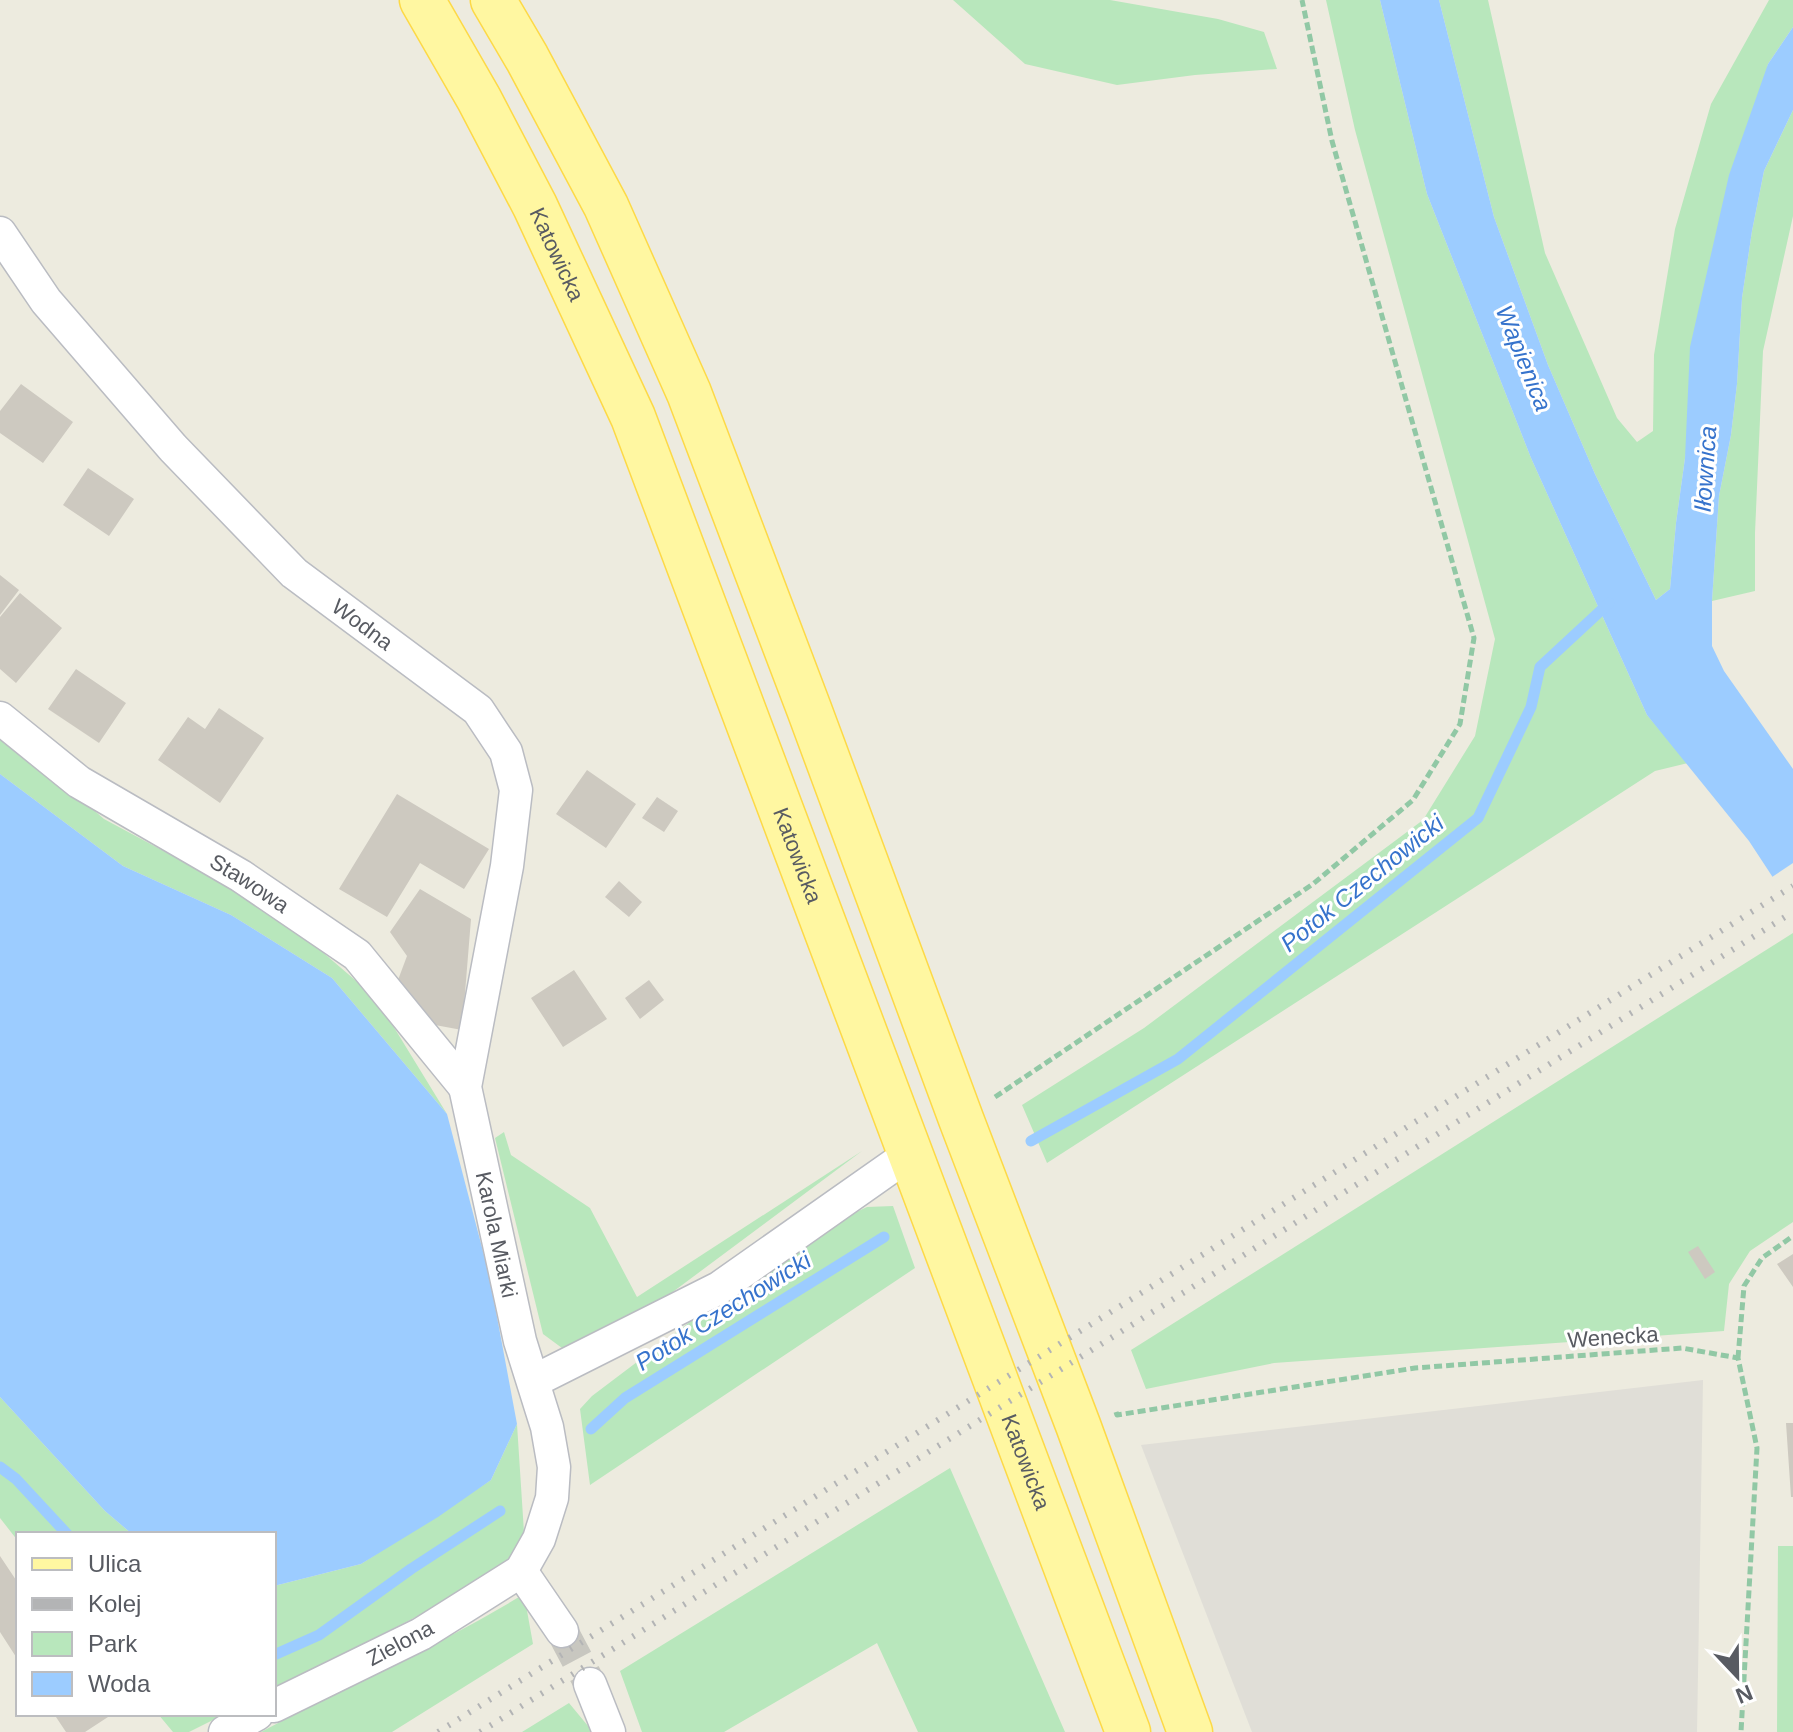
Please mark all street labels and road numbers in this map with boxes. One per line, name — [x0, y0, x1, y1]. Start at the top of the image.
street label: Katowicka — [525, 203, 590, 306]
street label: Wodna — [327, 593, 399, 655]
street label: Katowicka — [769, 804, 828, 907]
street label: Stawowa — [206, 848, 295, 918]
street label: Karola Miarki — [471, 1169, 523, 1300]
street label: Wenecka — [1567, 1321, 1660, 1353]
street label: Katowicka — [997, 1410, 1056, 1514]
street label: Zielona — [362, 1615, 438, 1671]

